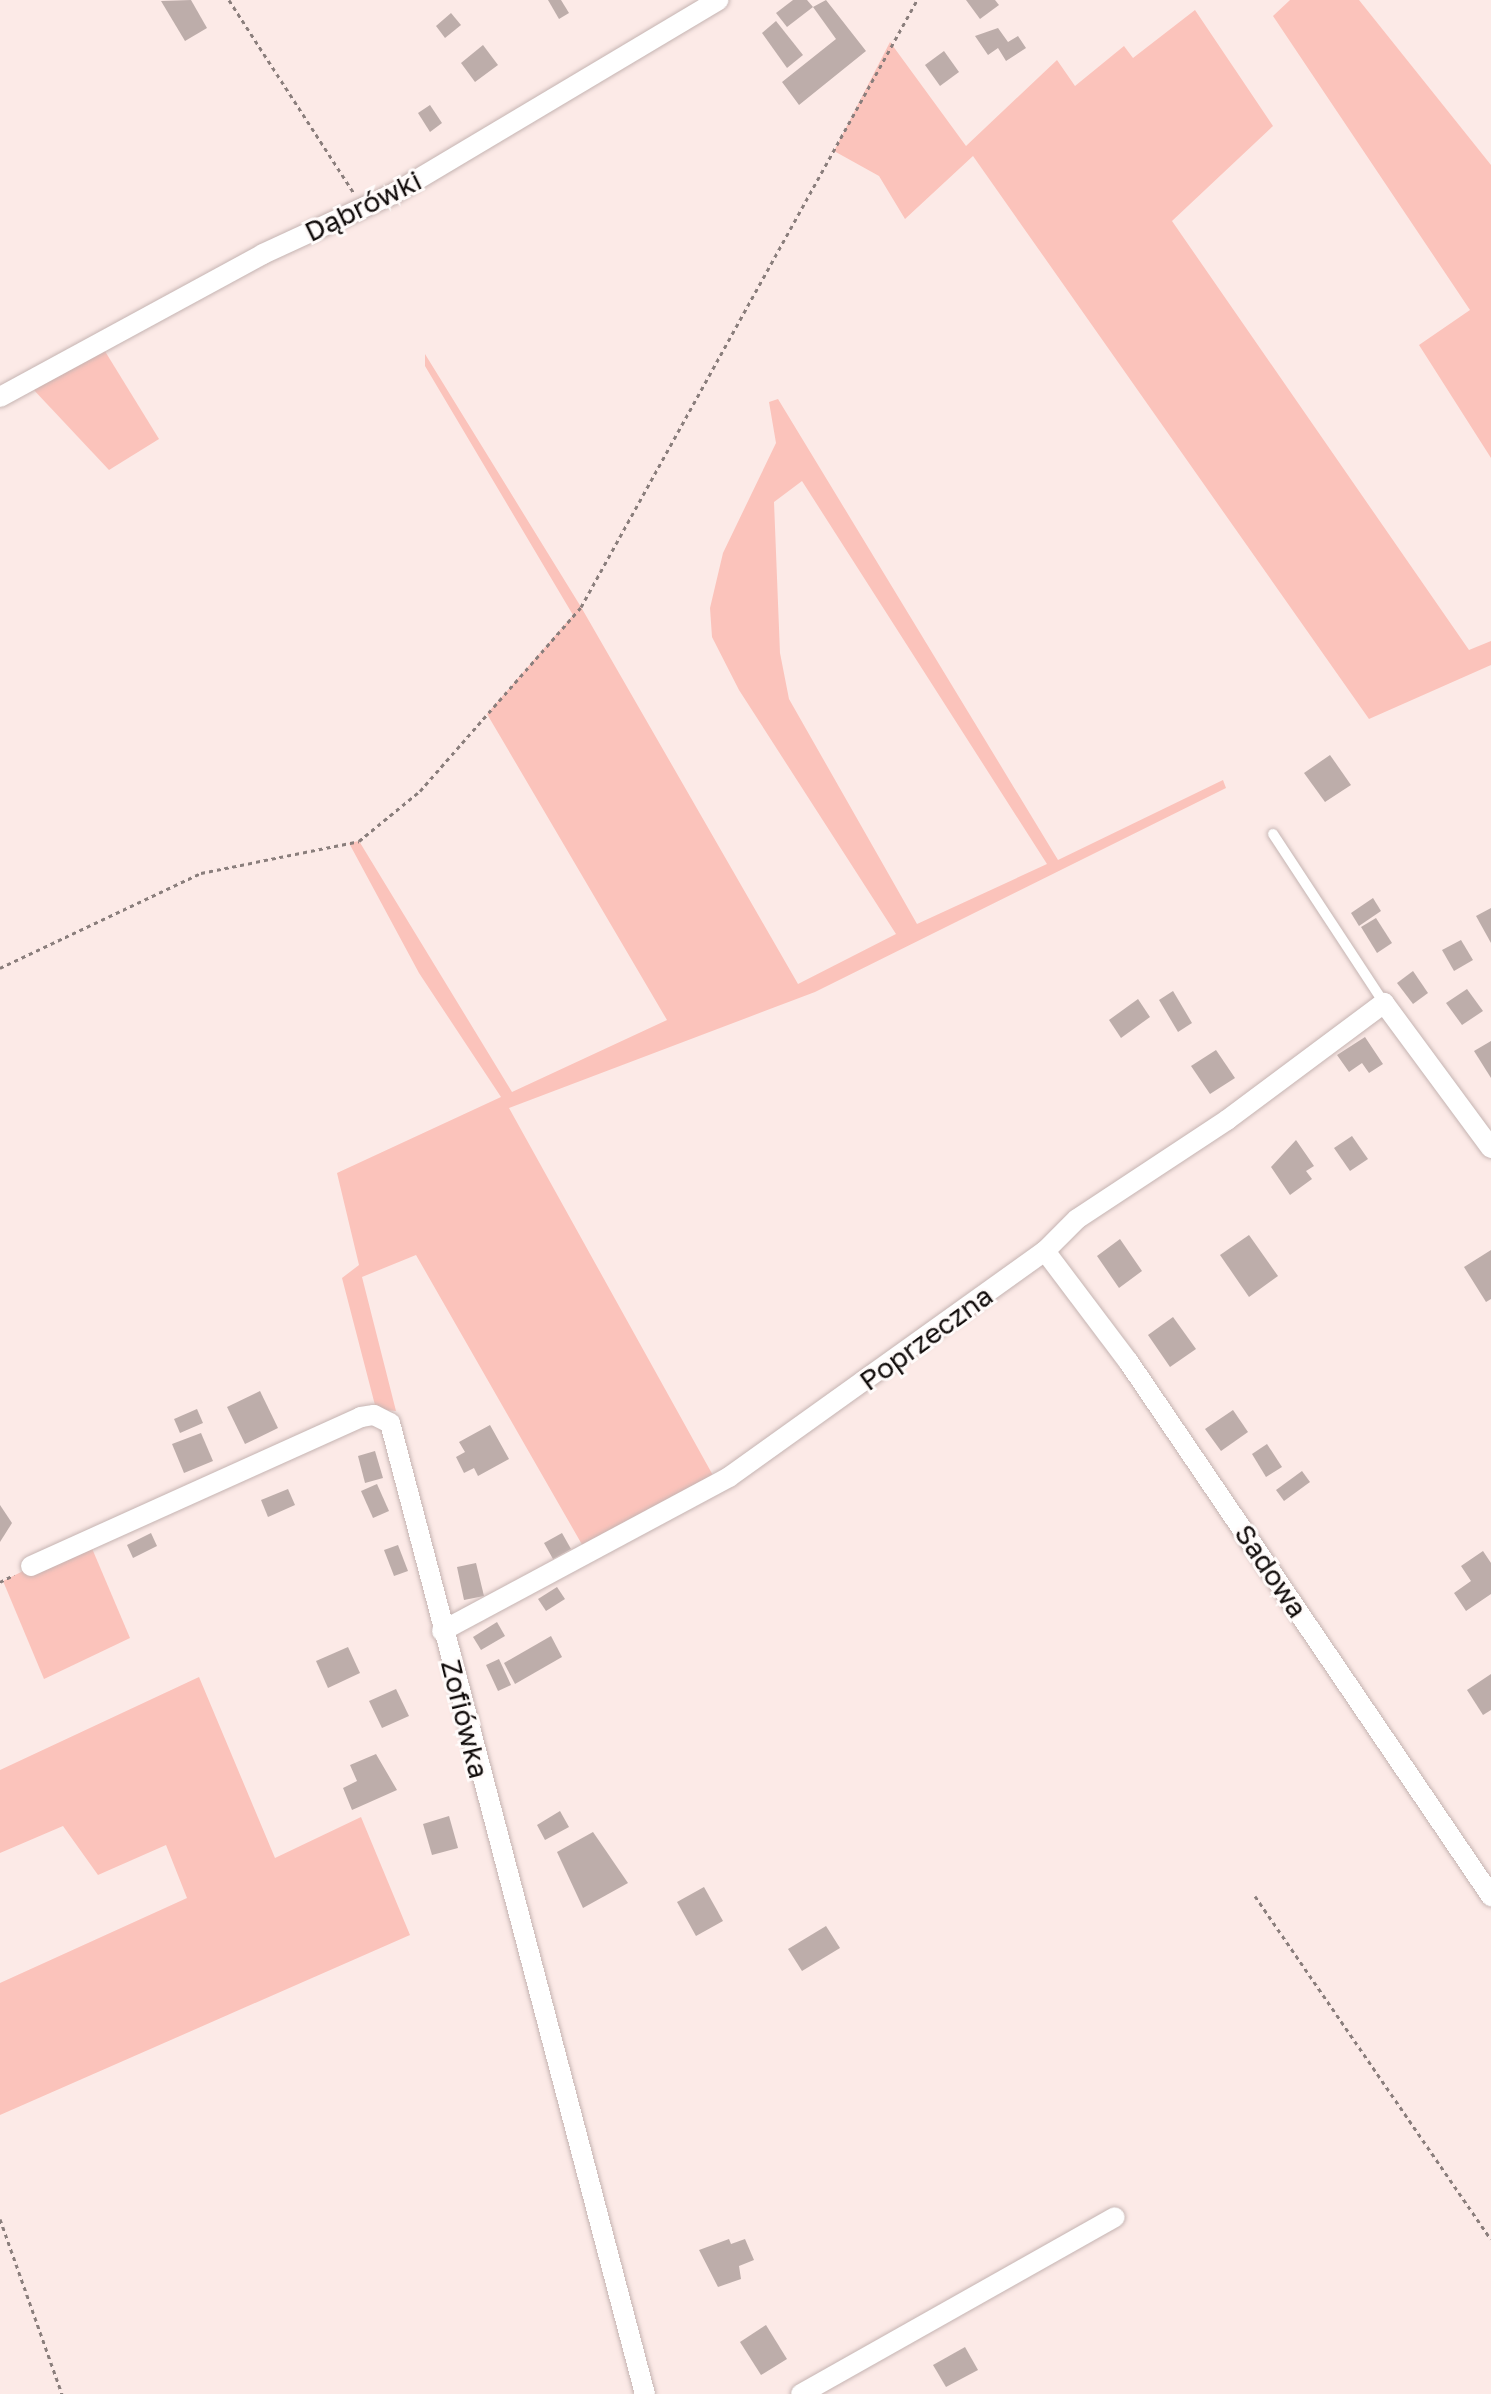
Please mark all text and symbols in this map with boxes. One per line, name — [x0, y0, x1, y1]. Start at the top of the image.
street label: Dąbrówki — [299, 163, 427, 249]
street label: Poprzeczna — [853, 1278, 999, 1398]
street label: Sadowa — [1228, 1518, 1314, 1624]
street label: Zofiówka — [434, 1656, 496, 1782]

